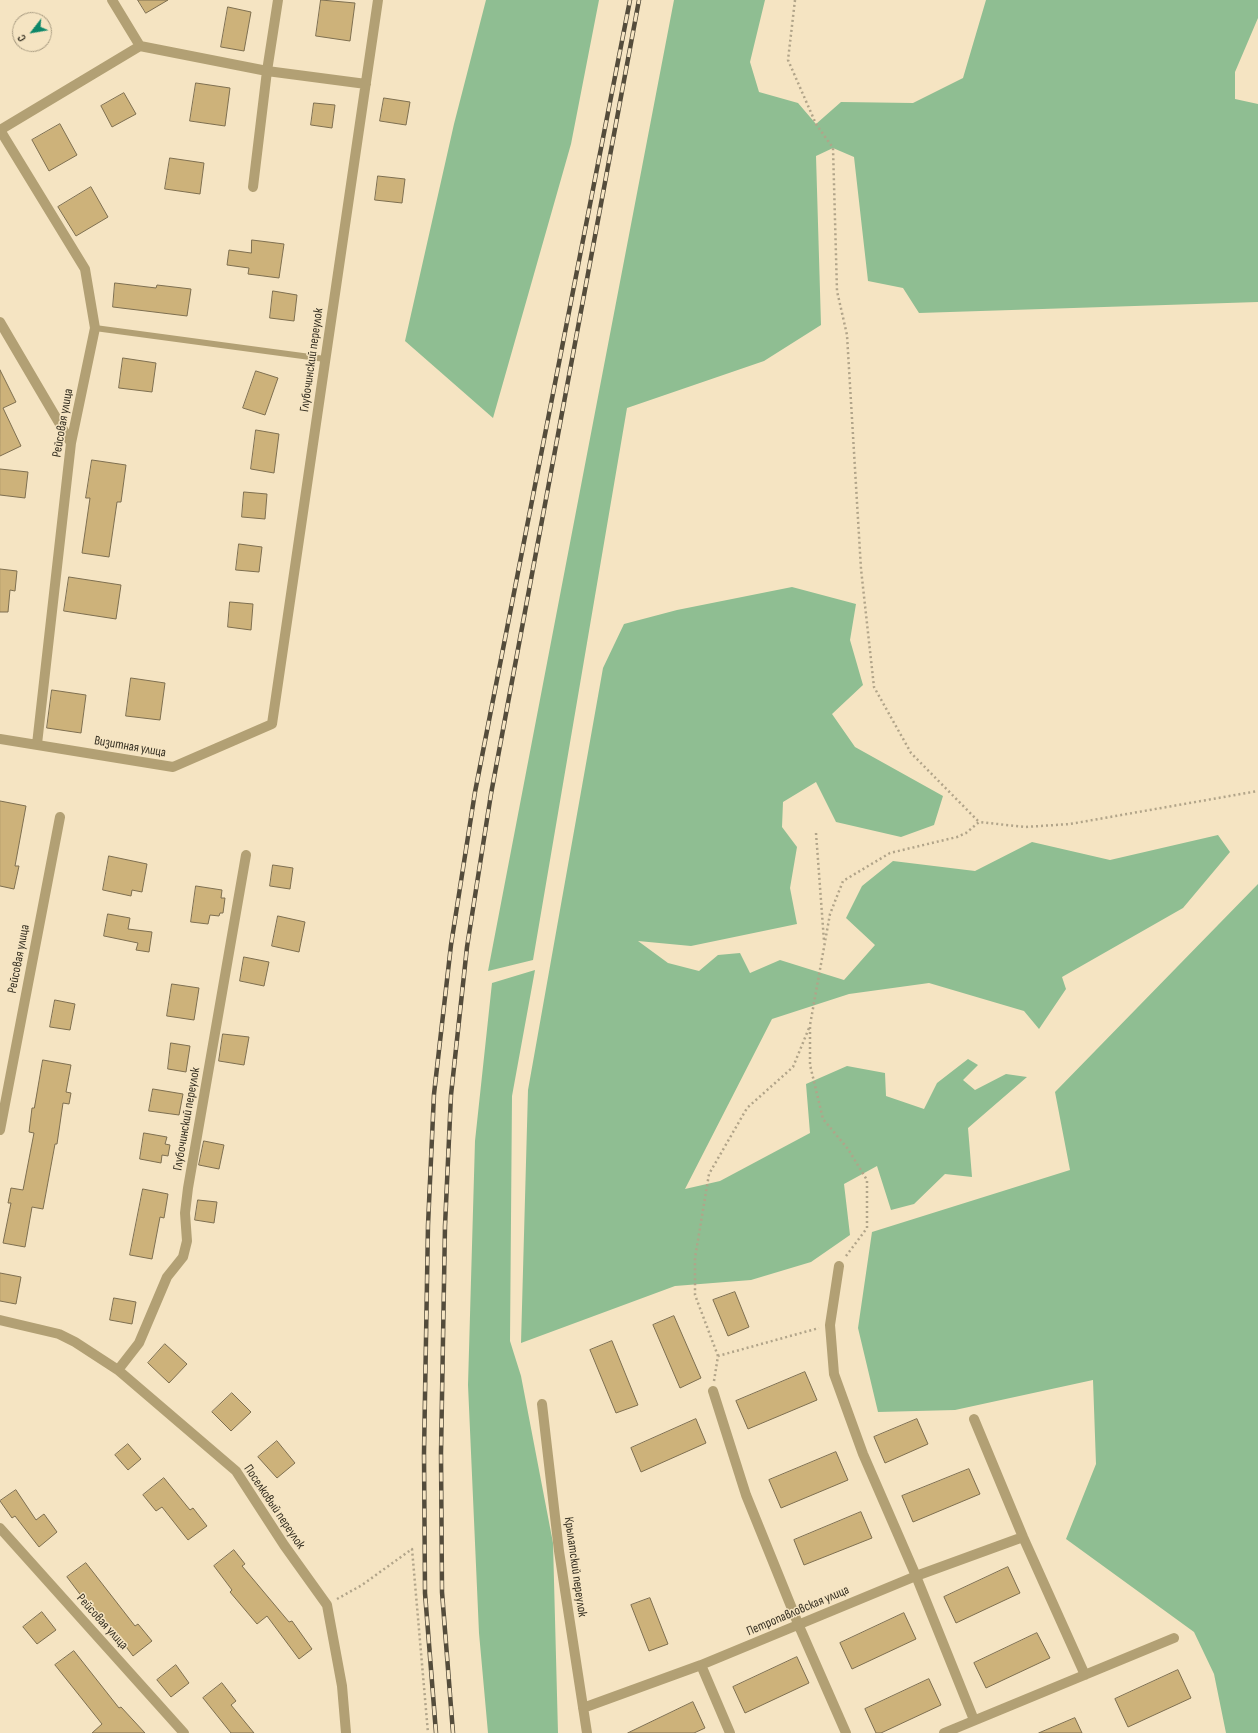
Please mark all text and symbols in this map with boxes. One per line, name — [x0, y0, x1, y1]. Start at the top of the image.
north arrow — [12, 12, 52, 52]
text: С — [15, 32, 29, 44]
street label: Глубочинский переулок — [297, 307, 327, 413]
street label: Рейсовая улица — [49, 387, 77, 459]
street label: Визитная улица — [93, 733, 167, 761]
street label: Рейсовая улица — [5, 923, 33, 995]
street label: Глубочинский переулок — [170, 1066, 204, 1172]
street label: Поселковый переулок — [240, 1462, 308, 1552]
street label: Крылатский переулок — [560, 1516, 590, 1618]
street label: Петропавловская улица — [744, 1582, 852, 1640]
street label: Рейсовая улица — [73, 1591, 131, 1653]

